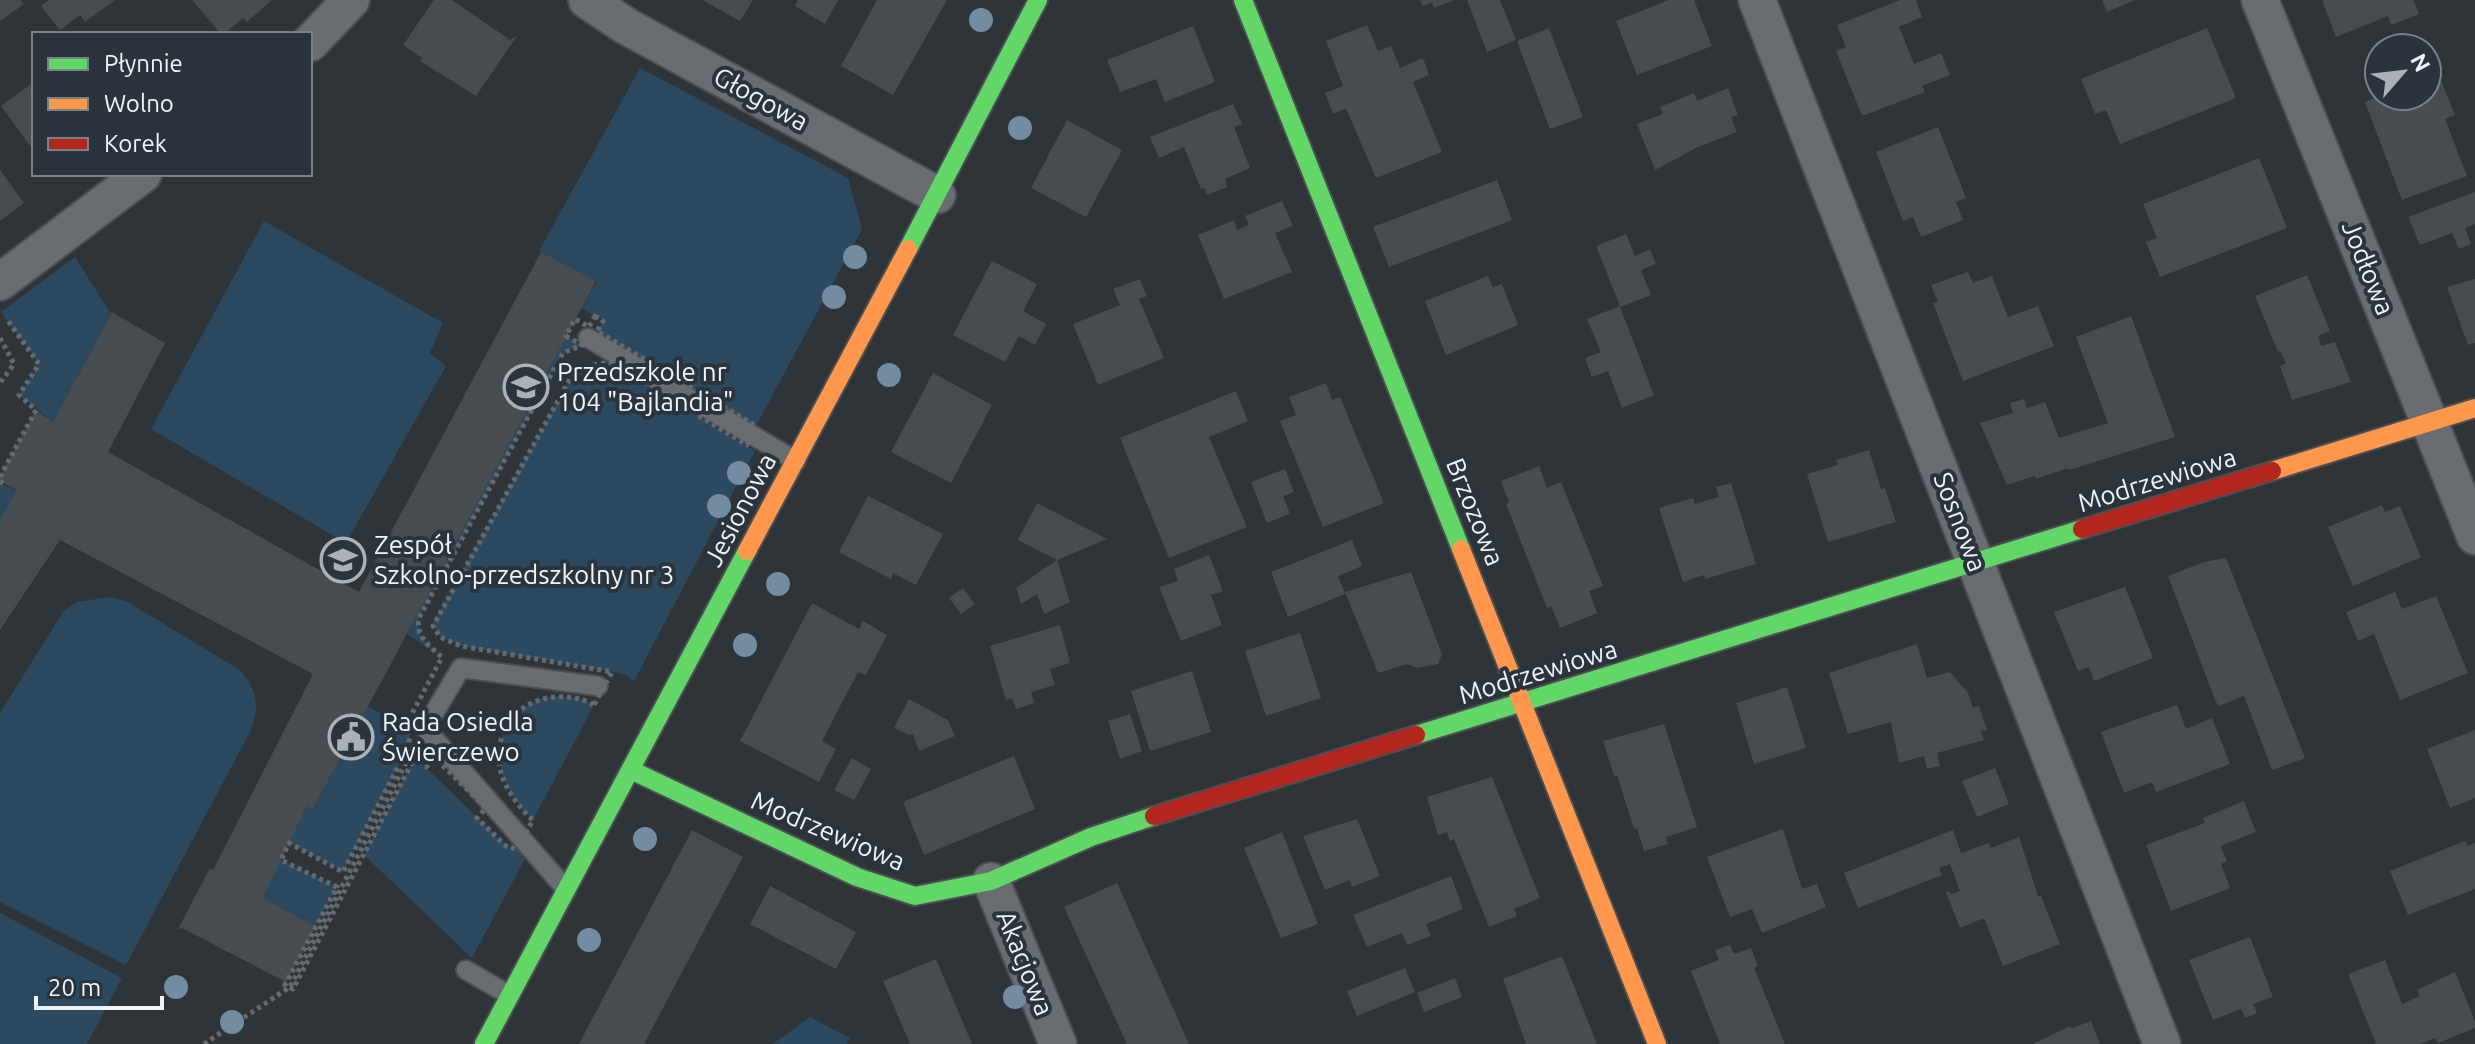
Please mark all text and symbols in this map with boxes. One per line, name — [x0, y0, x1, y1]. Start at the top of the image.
legend — [32, 32, 312, 176]
north arrow — [2363, 32, 2443, 112]
text: N — [2406, 49, 2436, 75]
text: Płynnie — [104, 50, 183, 77]
street label: Głogowa — [709, 61, 813, 136]
text: Wolno — [104, 90, 174, 117]
text: Korek — [104, 130, 167, 157]
street label: Jodłowa — [2337, 217, 2400, 319]
place label: Przedszkole nr 104 "Bajlandia" — [557, 357, 734, 416]
school or university icon: Przedszkole nr 104 "Bajlandia" — [502, 363, 550, 411]
street label: Modrzewiowa — [2074, 442, 2240, 517]
street label: Jesionowa — [698, 448, 781, 571]
street label: Brzozowa — [1441, 454, 1510, 570]
street label: Sosnowa — [1928, 468, 1993, 575]
place label: Zespół Szkolno-przedszkolny nr 3 — [374, 530, 674, 589]
school or university icon: Zespół Szkolno-przedszkolny nr 3 — [319, 536, 367, 584]
street label: Modrzewiowa — [1455, 634, 1621, 709]
place label: Rada Osiedla Świerczewo — [382, 707, 534, 766]
public building icon: Rada Osiedla Świerczewo — [327, 713, 375, 761]
street label: Modrzewiowa — [747, 785, 909, 876]
street label: Akacjowa — [991, 906, 1060, 1019]
scale bar — [36, 960, 162, 1010]
text: 20 m — [48, 974, 101, 1001]

